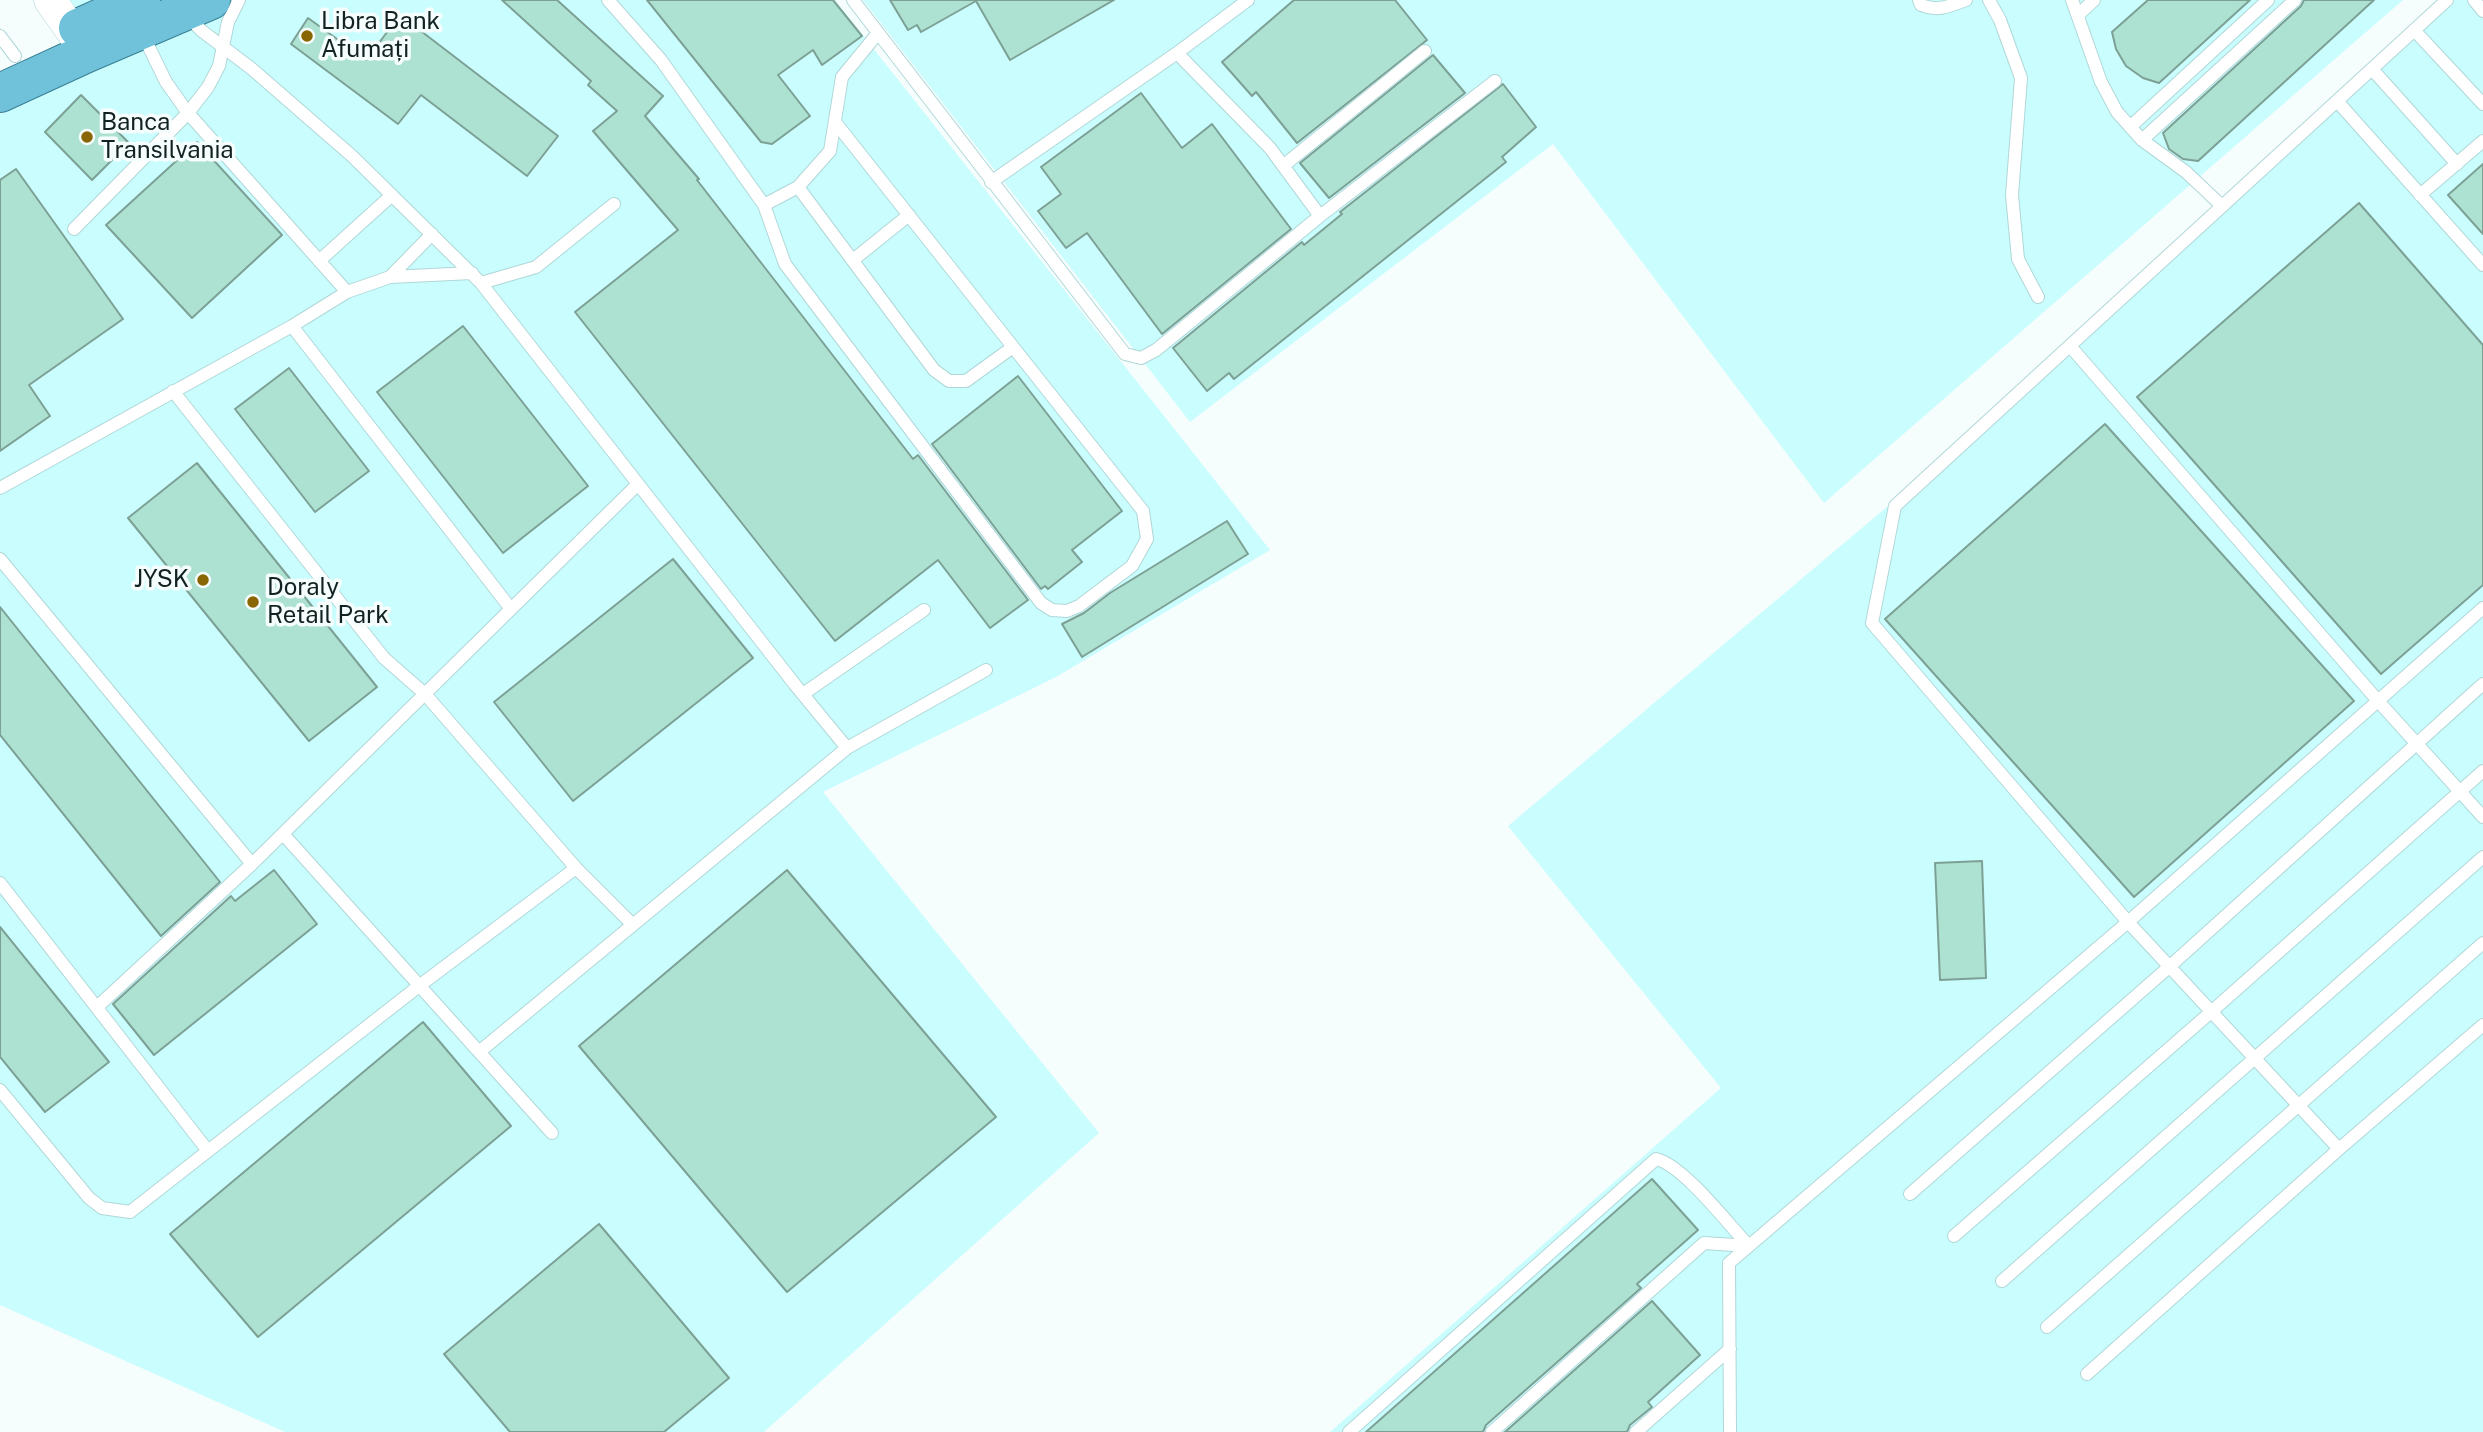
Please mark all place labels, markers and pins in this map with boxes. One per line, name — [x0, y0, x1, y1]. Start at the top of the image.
place label: Libra Bank Afumați — [321, 8, 440, 64]
marker: Libra Bank Afumați — [299, 28, 315, 44]
place label: Banca Transilvania — [101, 109, 234, 165]
marker: Banca Transilvania — [79, 129, 95, 145]
place label: JYSK — [134, 566, 189, 594]
marker: JYSK — [195, 572, 211, 588]
place label: Doraly Retail Park — [267, 574, 389, 630]
marker: Doraly Retail Park — [245, 594, 261, 610]

